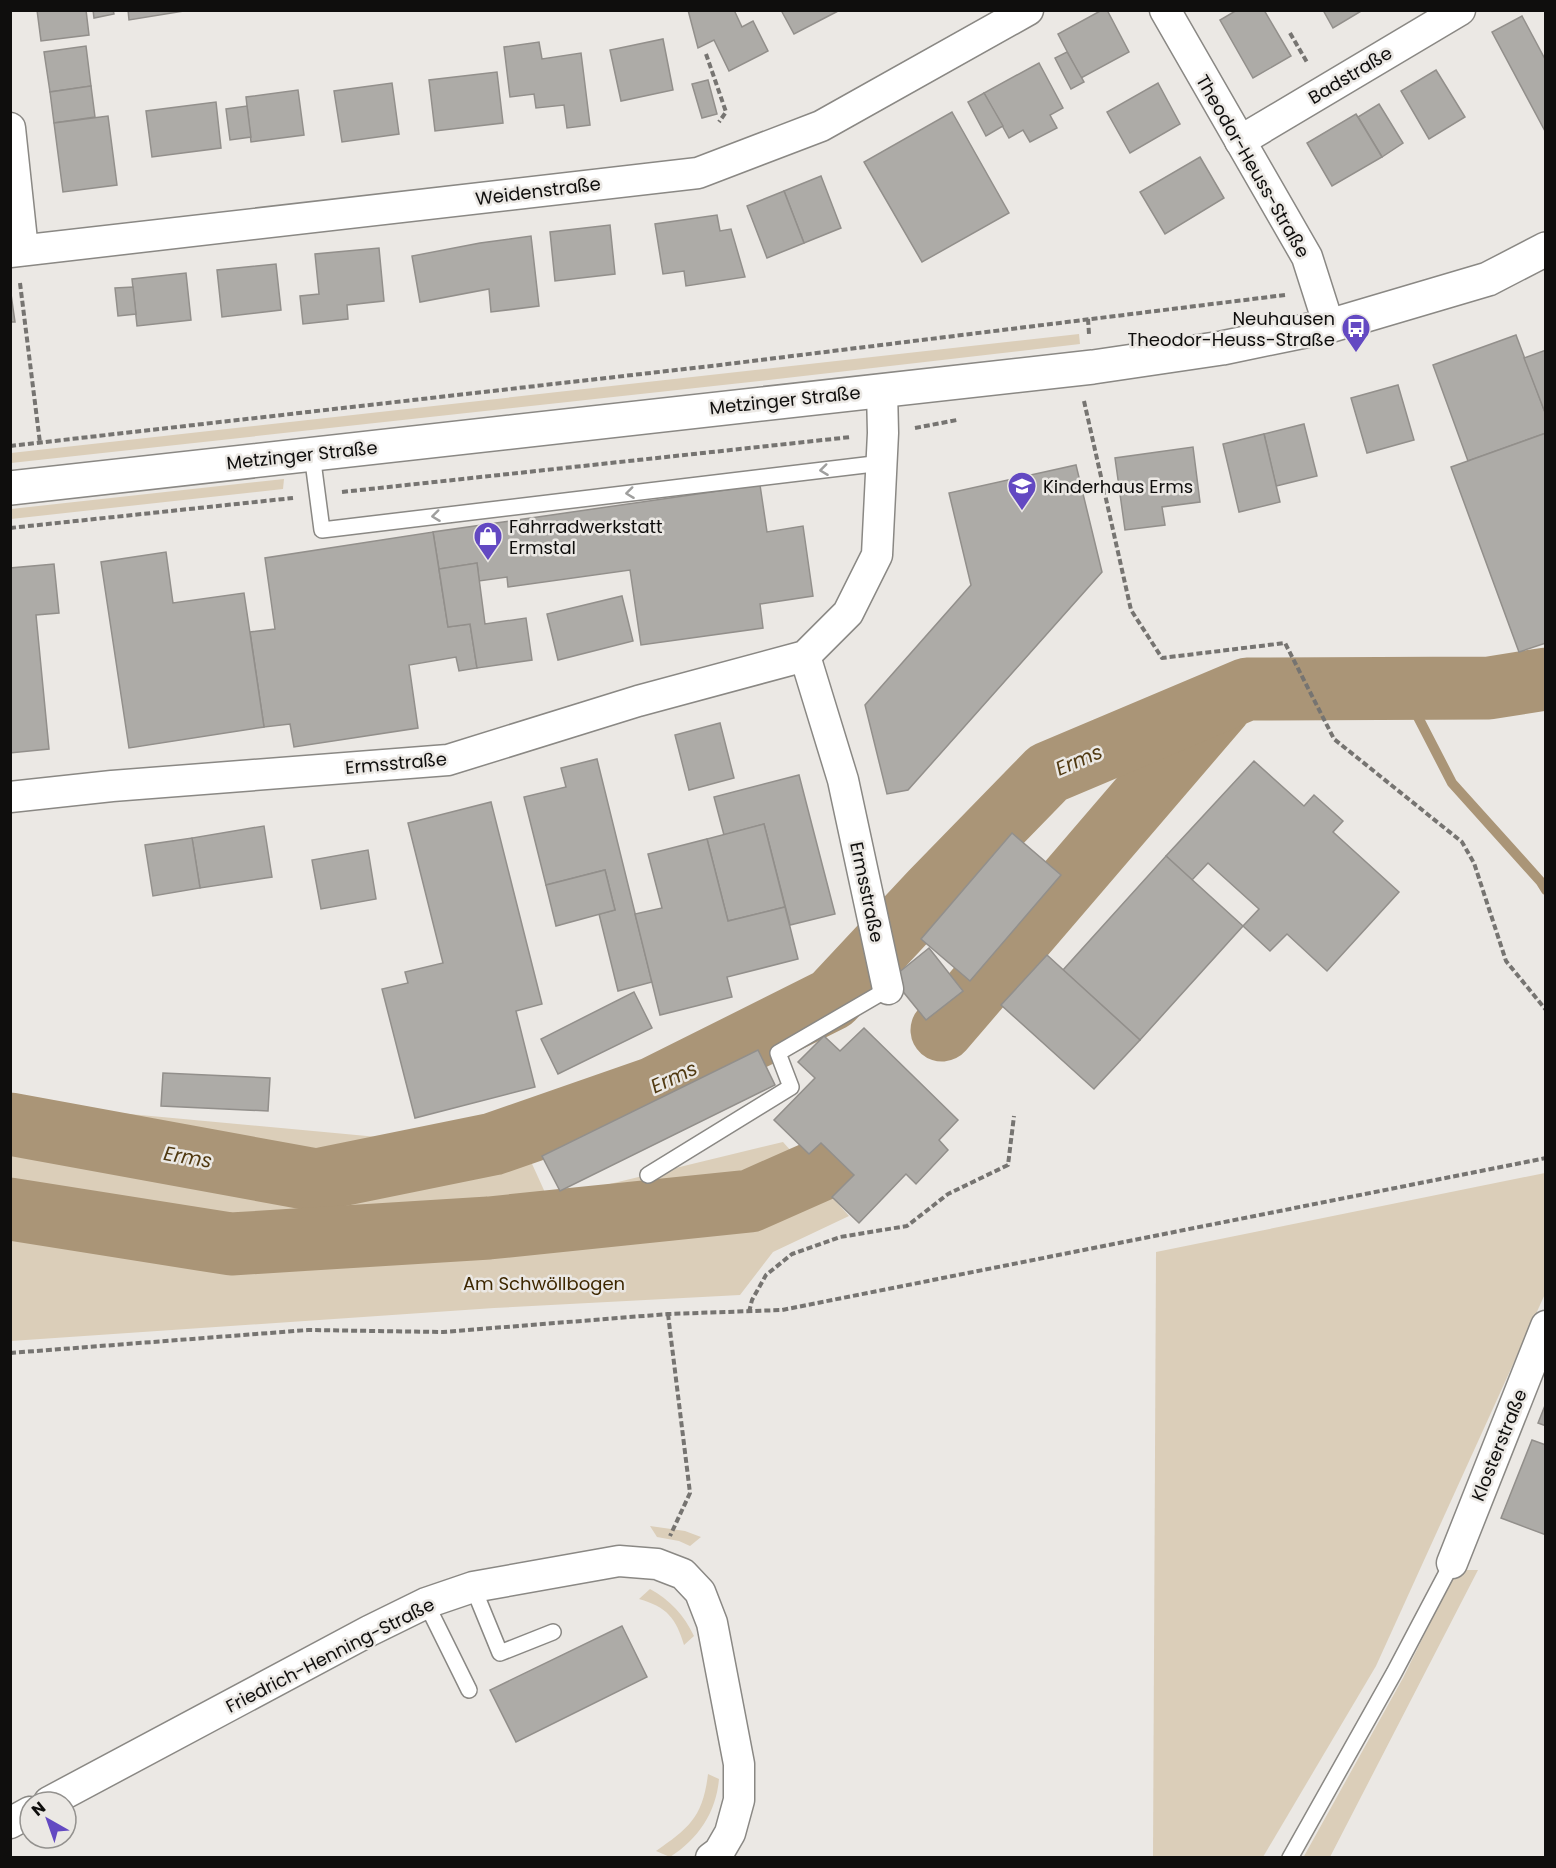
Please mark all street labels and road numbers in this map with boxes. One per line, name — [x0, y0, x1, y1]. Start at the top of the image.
street label: Badstraße — [1303, 40, 1397, 110]
street label: Theodor-Heuss-Straße — [1190, 70, 1316, 262]
street label: Weidenstraße — [474, 171, 602, 211]
street label: Metzinger Straße — [708, 380, 862, 420]
street label: Metzinger Straße — [225, 435, 379, 475]
street label: Ermsstraße — [344, 746, 448, 780]
street label: Ermsstraße — [844, 839, 890, 945]
street label: Klosterstraße — [1465, 1385, 1533, 1505]
street label: Friedrich-Henning-Straße — [221, 1591, 439, 1719]

